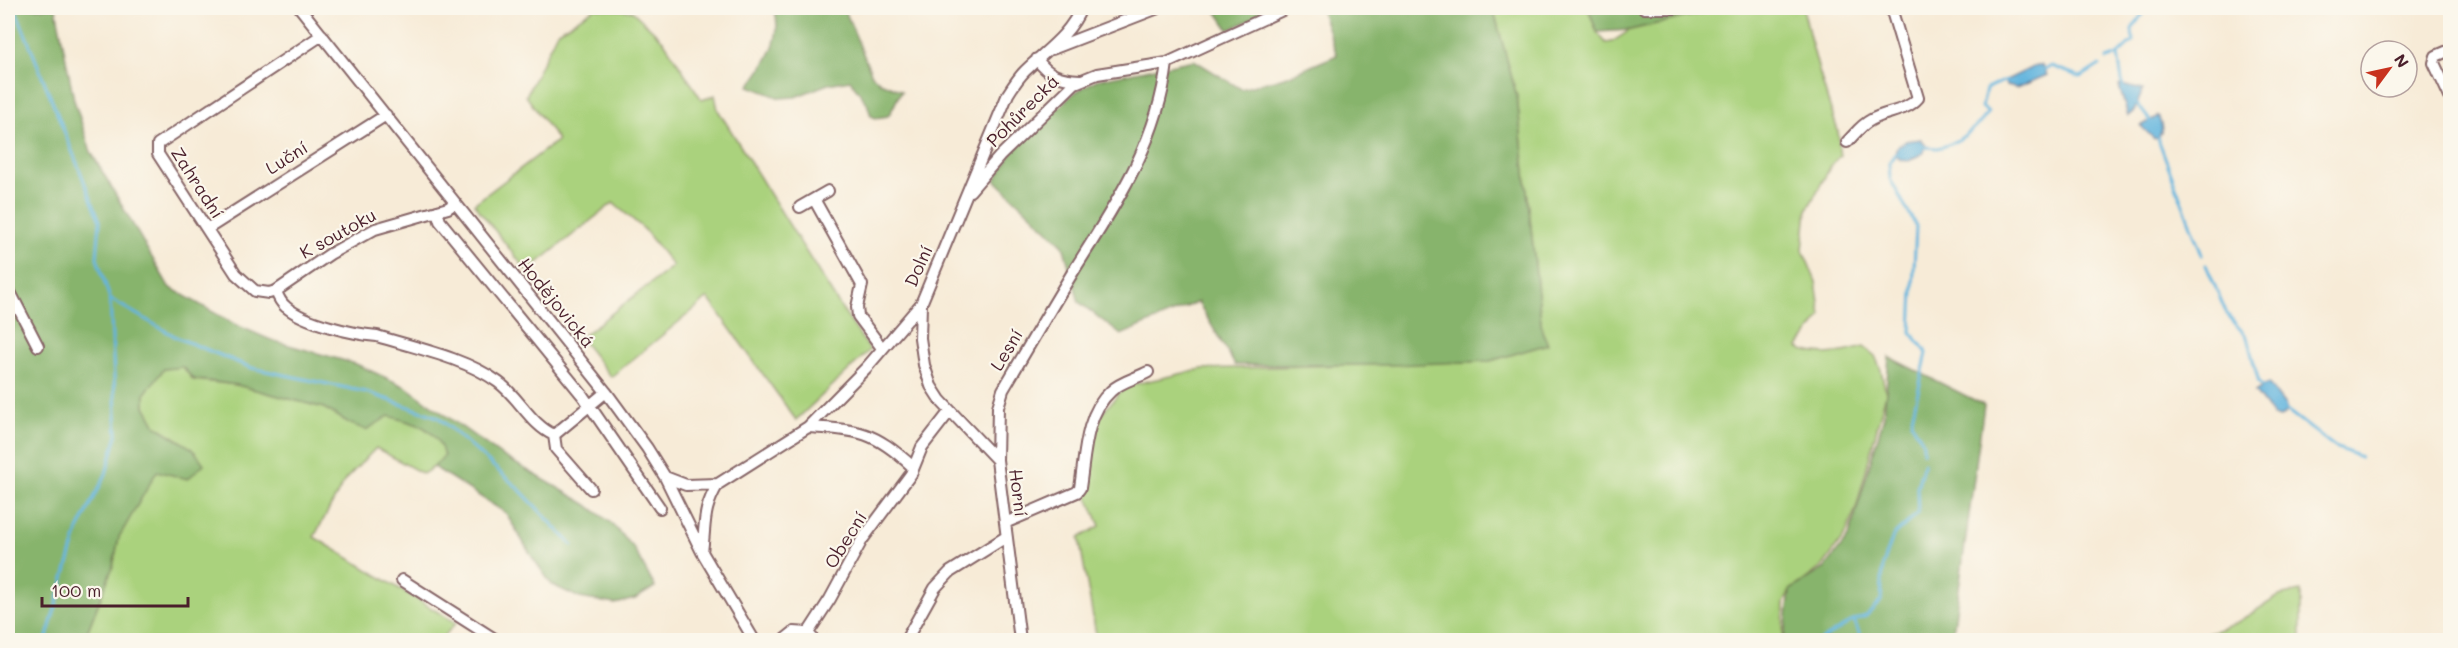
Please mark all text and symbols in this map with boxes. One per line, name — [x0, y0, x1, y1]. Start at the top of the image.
north arrow — [2359, 39, 2419, 99]
text: N — [2390, 50, 2414, 71]
street label: Pohůrecká — [981, 69, 1064, 152]
street label: Luční — [261, 135, 312, 179]
street label: Zahradní — [166, 142, 230, 223]
street label: K soutoku — [295, 202, 380, 264]
street label: Dolní — [898, 241, 938, 290]
street label: Hodějovická — [513, 252, 600, 352]
street label: Lesní — [984, 324, 1028, 375]
street label: Horní — [1004, 468, 1034, 518]
street label: Obecní — [818, 506, 872, 573]
scale bar — [42, 570, 188, 608]
text: 100 m — [51, 578, 101, 602]

